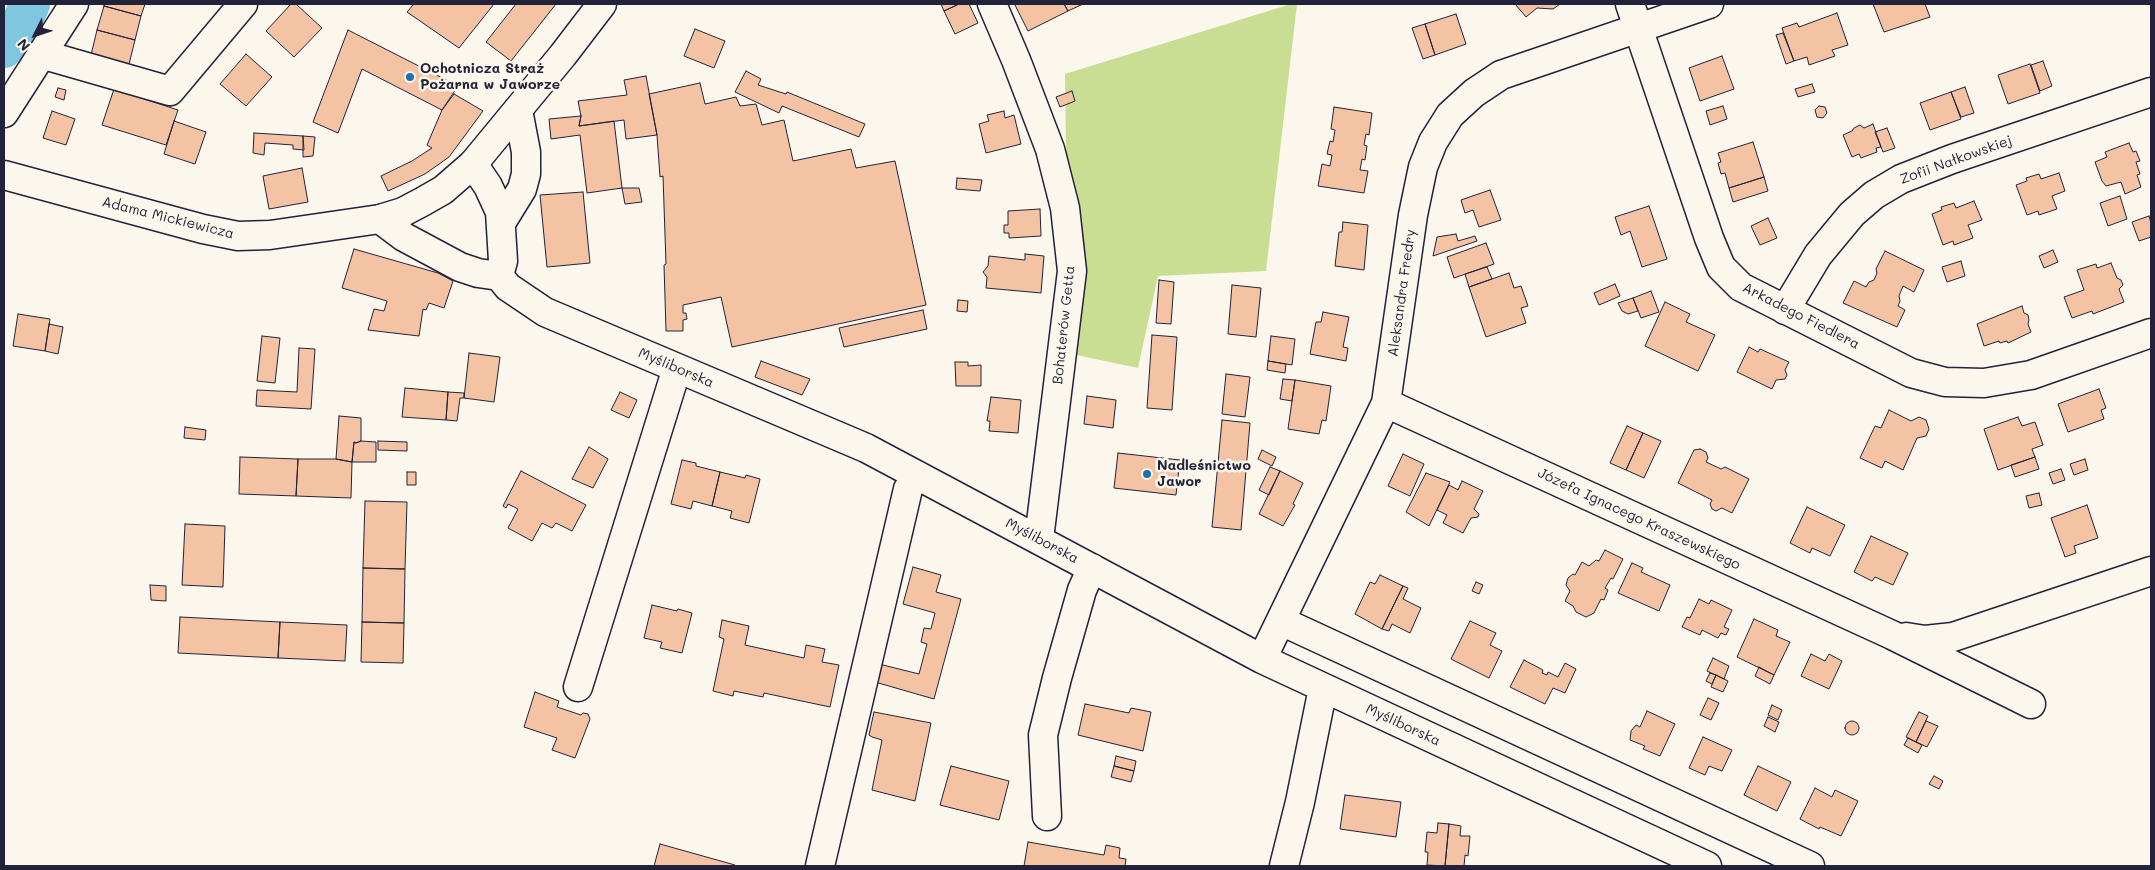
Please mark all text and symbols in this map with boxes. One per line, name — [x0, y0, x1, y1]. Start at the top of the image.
north arrow — [10, 10, 60, 60]
text: N — [13, 35, 34, 55]
place label: Ochotnicza Straż Pożarna w Jaworze — [420, 61, 560, 94]
marker: Ochotnicza Straż Pożarna w Jaworze — [404, 71, 416, 83]
street label: Zofii Nałkowskiej — [1898, 132, 2014, 188]
street label: Adama Mickiewicza — [100, 193, 236, 243]
street label: Aleksandra Fredry — [1385, 228, 1419, 358]
street label: Bohaterów Getta — [1049, 265, 1079, 385]
street label: Arkadego Fiedlera — [1740, 279, 1862, 353]
street label: Myśliborska — [636, 345, 716, 391]
place label: Nadleśnictwo Jawor — [1157, 458, 1251, 491]
street label: Józefa Ignacego Kraszewskiego — [1535, 465, 1743, 573]
marker: Nadleśnictwo Jawor — [1141, 468, 1153, 480]
street label: Myśliborska — [1003, 515, 1081, 567]
street label: Myśliborska — [1363, 700, 1443, 750]

